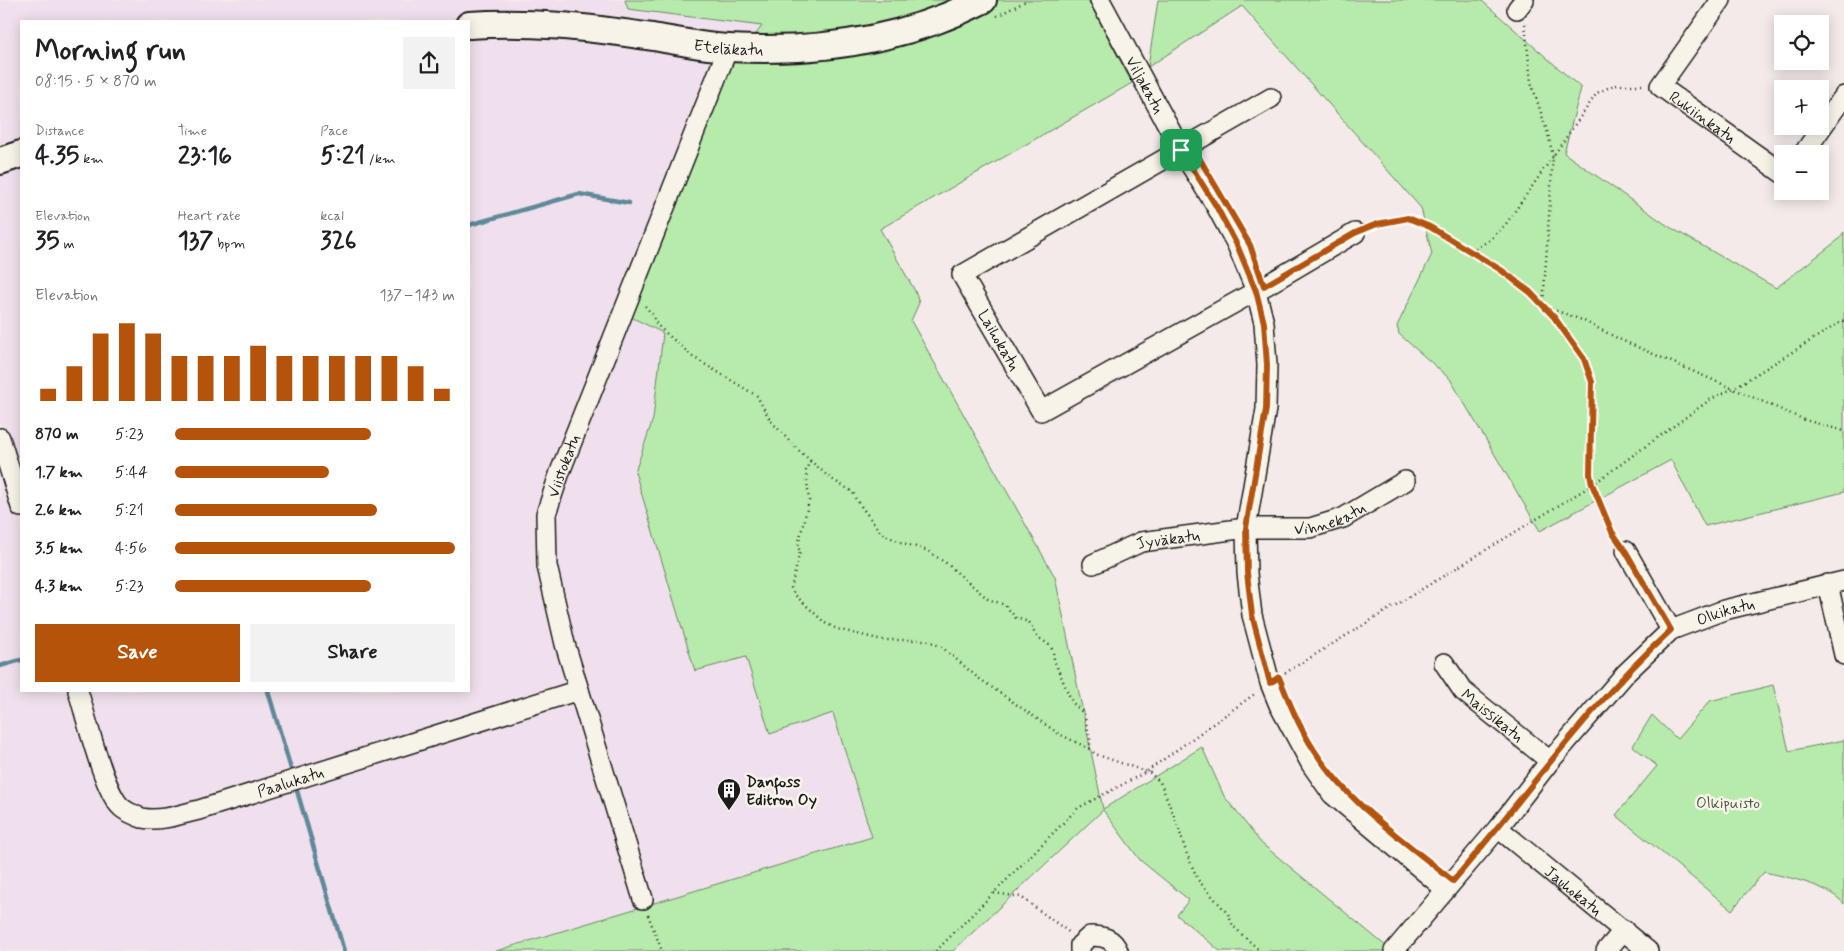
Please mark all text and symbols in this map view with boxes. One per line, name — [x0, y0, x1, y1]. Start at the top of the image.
map controls — [1774, 15, 1829, 200]
button: locate — [1774, 15, 1829, 70]
text: Morning run — [35, 33, 186, 70]
street label: Eteläkatu — [692, 35, 764, 61]
button: share — [403, 37, 455, 89]
street label: Viljakatu — [1120, 53, 1169, 118]
text: 08:15 · 5 × 870 m — [35, 71, 157, 92]
button: + — [1774, 80, 1829, 135]
street label: Rukiinkatu — [1664, 87, 1740, 149]
text: Distance — [35, 122, 84, 140]
text: Time — [178, 122, 207, 140]
text: Pace — [320, 122, 348, 140]
pin — [1160, 129, 1202, 171]
icon: arrive — [1167, 136, 1195, 164]
text: 4.35 — [35, 140, 79, 173]
text: 23:16 — [178, 140, 232, 173]
text: 5:21 — [320, 140, 365, 173]
button: − — [1774, 145, 1829, 200]
text: km — [79, 150, 104, 168]
text: /km — [365, 150, 395, 168]
text: Elevation — [35, 207, 90, 225]
text: Heart rate — [178, 207, 241, 225]
text: kcal — [320, 207, 344, 225]
text: 35 — [35, 225, 60, 258]
text: 137 — [178, 225, 213, 258]
text: 326 — [320, 225, 357, 258]
text: m — [60, 235, 75, 253]
text: bpm — [213, 235, 245, 253]
text: Elevation — [35, 285, 98, 306]
text: 137–143 m — [379, 285, 455, 306]
street label: Laihokatu — [972, 306, 1025, 375]
text: 870 m — [35, 424, 79, 445]
text: 5:23 — [115, 424, 143, 445]
street label: Viistokatu — [543, 431, 586, 500]
text: 1.7 km — [35, 462, 83, 483]
text: 5:44 — [115, 462, 148, 483]
street label: Vihnekatu — [1294, 498, 1370, 540]
text: 2.6 km — [35, 500, 82, 521]
text: 5:21 — [115, 500, 144, 521]
street label: Jyväkatu — [1133, 525, 1202, 555]
text: 3.5 km — [35, 538, 83, 559]
text: 4:56 — [115, 538, 147, 559]
text: 4.3 km — [35, 576, 83, 597]
text: 5:23 — [115, 576, 143, 597]
street label: Olkikatu — [1694, 594, 1757, 631]
button: Save — [35, 624, 240, 682]
button: Share — [250, 624, 455, 682]
street label: Maissikatu — [1456, 685, 1528, 748]
street label: Paalukatu — [255, 762, 327, 803]
place label: Danfoss Editron Oy — [746, 772, 817, 811]
building icon: Danfoss Editron Oy — [716, 777, 742, 811]
park label: Olkipuisto — [1696, 793, 1760, 814]
street label: Jauhokatu — [1540, 861, 1606, 921]

